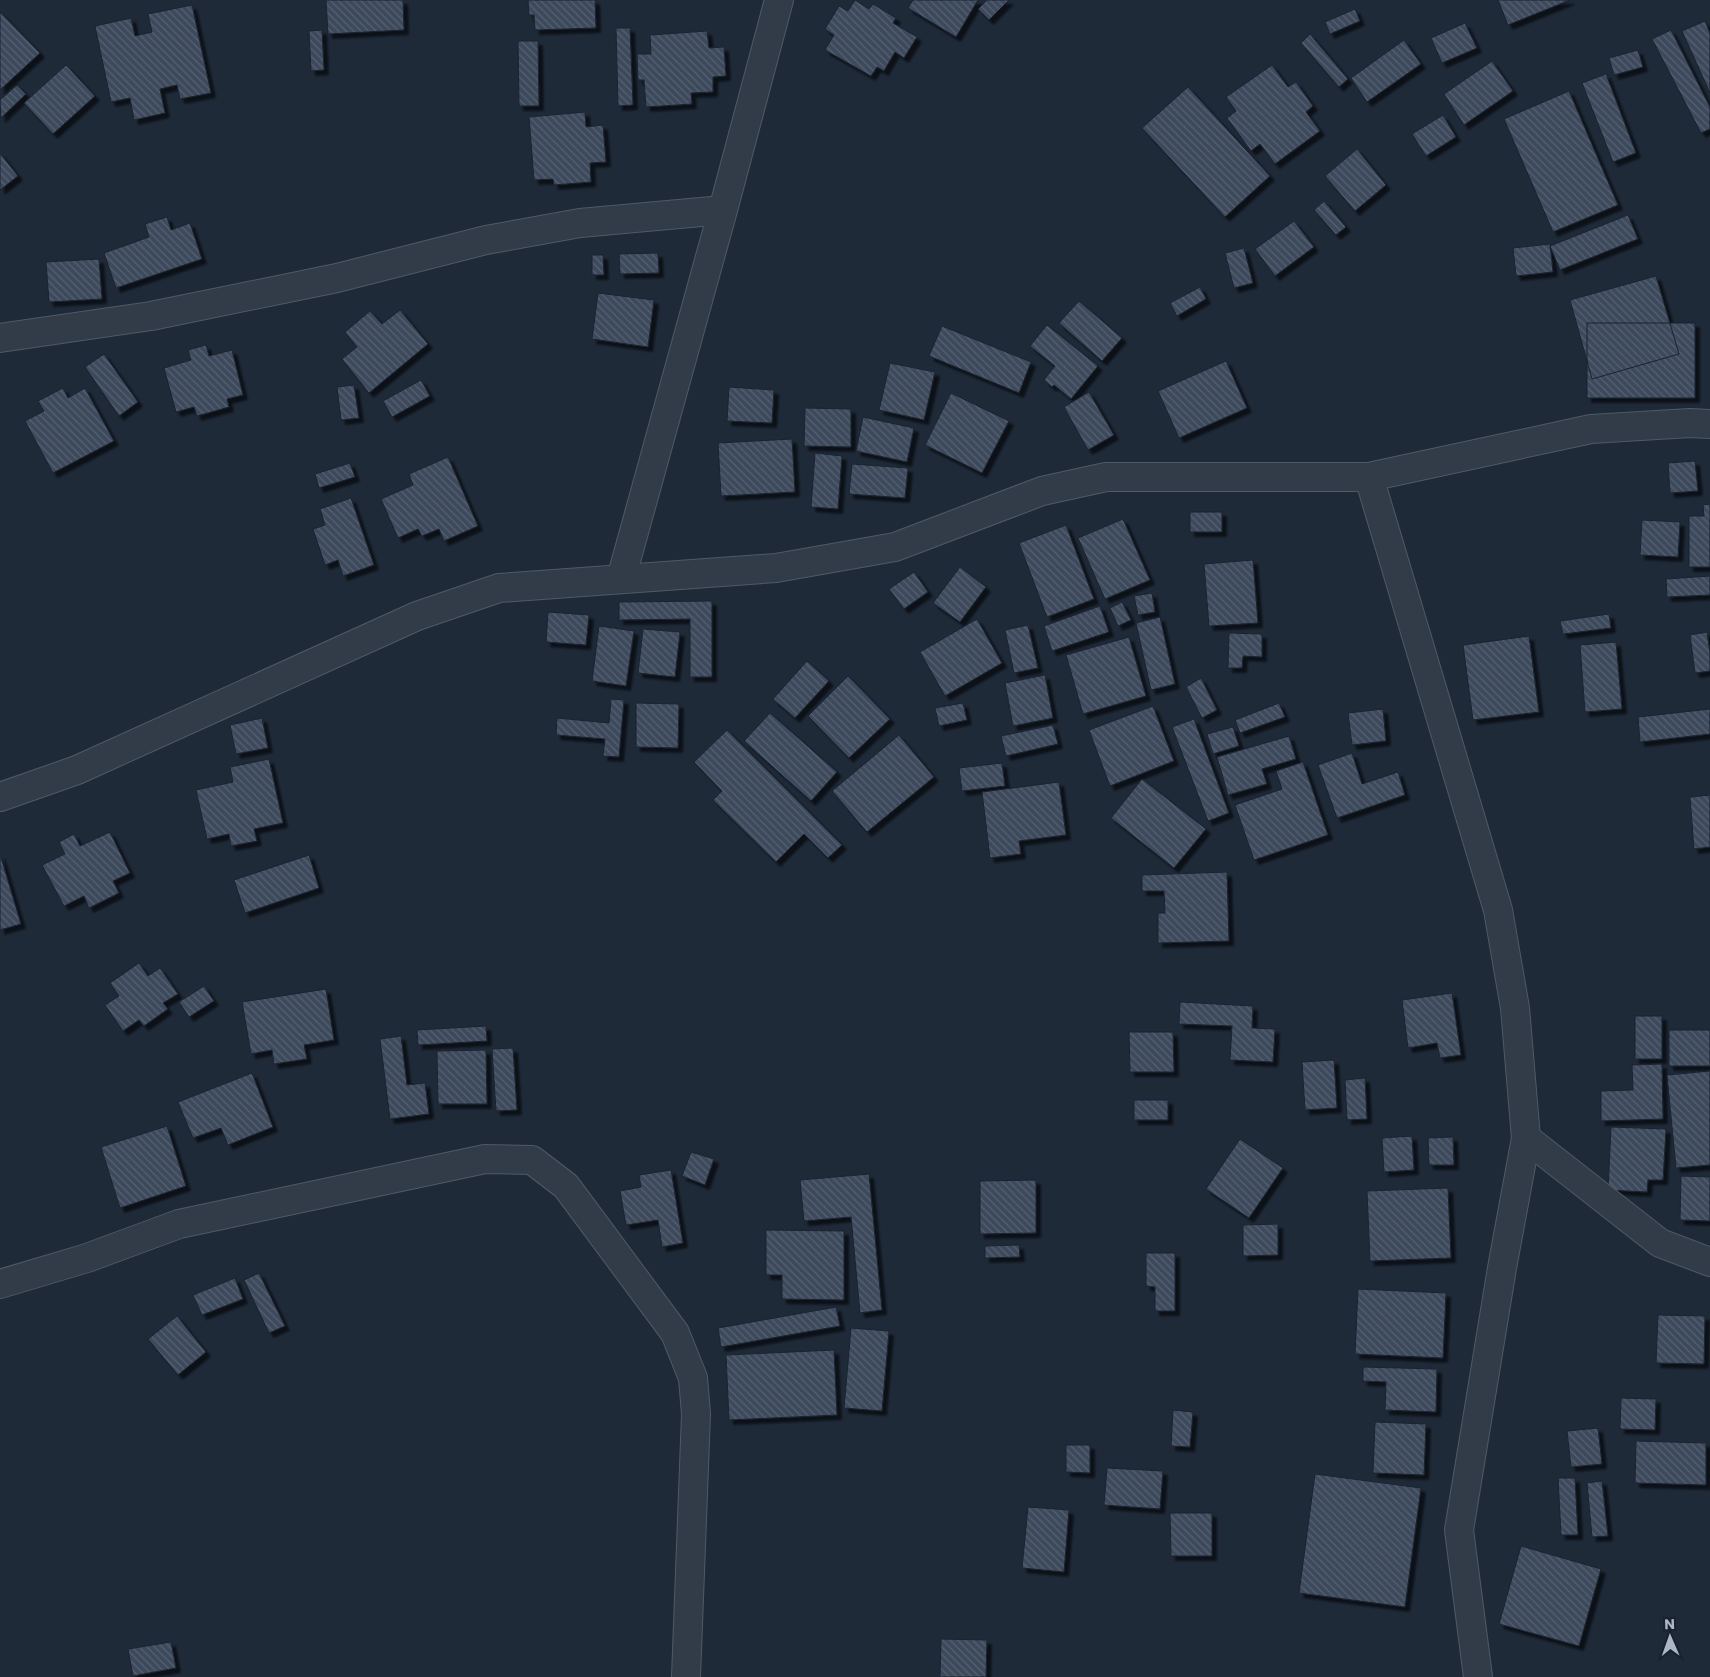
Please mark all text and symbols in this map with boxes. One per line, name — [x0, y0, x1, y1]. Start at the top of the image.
north arrow — [1645, 1612, 1695, 1662]
text: N — [1664, 1614, 1675, 1634]

